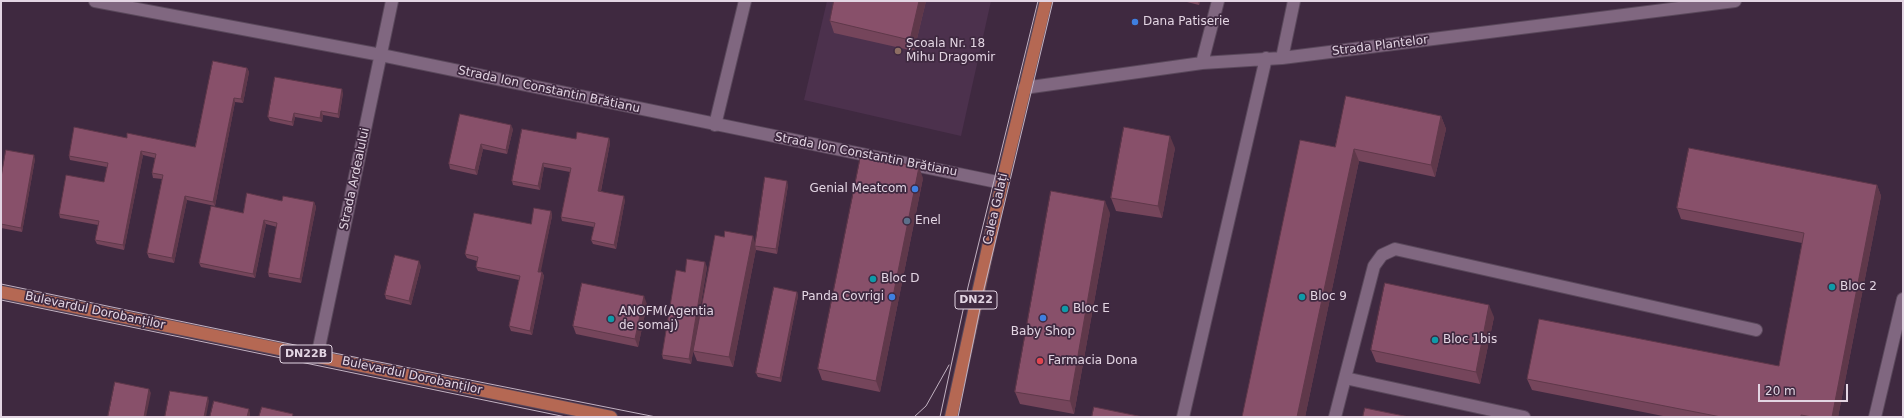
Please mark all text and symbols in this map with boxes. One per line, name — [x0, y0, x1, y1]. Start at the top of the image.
place label: Dana Patiserie — [1143, 15, 1230, 29]
marker: Dana Patiserie — [1130, 17, 1140, 27]
street label: Strada Plantelor — [1331, 33, 1429, 59]
place label: Școala Nr. 18 Mihu Dragomir — [906, 37, 995, 65]
marker: Școala Nr. 18 Mihu Dragomir — [893, 46, 903, 56]
street label: Strada Ion Constantin Brătianu — [457, 64, 641, 116]
street label: Strada Ardealului — [337, 127, 373, 231]
street label: Strada Ion Constantin Brătianu — [774, 130, 958, 180]
street label: Calea Galați — [981, 172, 1011, 246]
place label: Genial Meatcom — [809, 182, 907, 196]
marker: Genial Meatcom — [910, 184, 920, 194]
place label: Enel — [915, 214, 941, 228]
marker: Enel — [902, 216, 912, 226]
place label: Bloc D — [881, 272, 920, 286]
marker: Bloc D — [868, 274, 878, 284]
place label: Bloc 2 — [1840, 280, 1877, 294]
marker: Bloc 2 — [1827, 282, 1837, 292]
street label: Bulevardul Dorobanților — [24, 289, 166, 333]
place label: Panda Covrigi — [802, 290, 884, 304]
place label: Bloc 9 — [1310, 290, 1347, 304]
road number: DN22 — [955, 291, 997, 309]
marker: Panda Covrigi — [887, 292, 897, 302]
marker: Bloc 9 — [1297, 292, 1307, 302]
place label: Bloc E — [1073, 302, 1110, 316]
marker: Bloc E — [1060, 304, 1070, 314]
place label: ANOFM(Agentia de somaj) — [619, 305, 714, 333]
marker: Baby Shop — [1038, 313, 1048, 323]
marker: ANOFM(Agentia de somaj) — [606, 314, 616, 324]
place label: Baby Shop — [1011, 325, 1075, 339]
place label: Bloc 1bis — [1443, 333, 1497, 347]
marker: Bloc 1bis — [1430, 335, 1440, 345]
road number: DN22B — [280, 345, 332, 363]
street label: Bulevardul Dorobanților — [341, 354, 483, 398]
place label: Farmacia Dona — [1048, 354, 1138, 368]
marker: Farmacia Dona — [1035, 356, 1045, 366]
scale bar — [1760, 376, 1850, 402]
text: 20 m — [1765, 384, 1796, 398]

